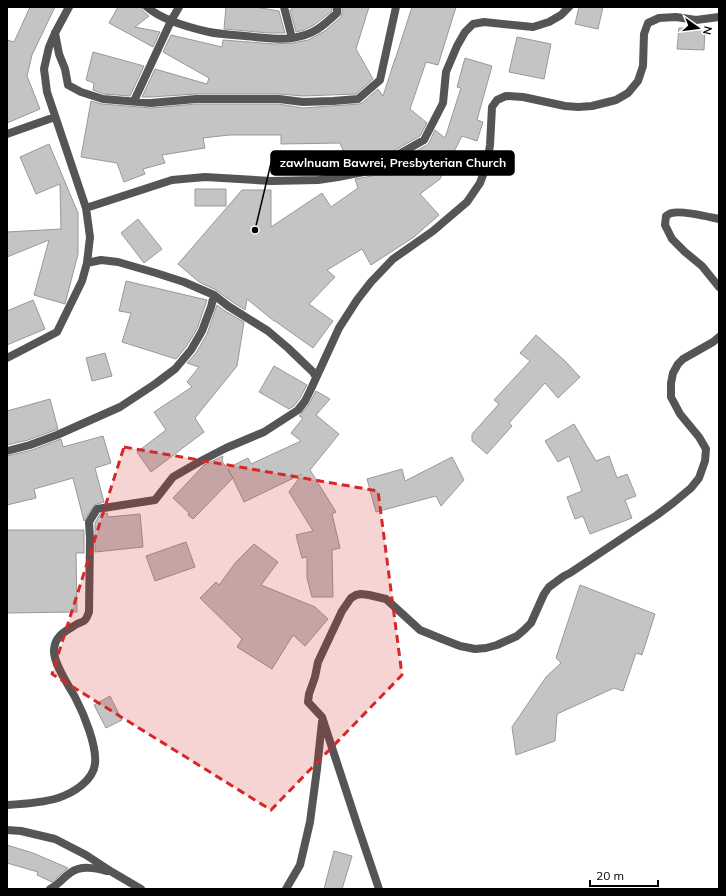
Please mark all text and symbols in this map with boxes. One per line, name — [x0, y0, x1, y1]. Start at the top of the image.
north arrow — [678, 8, 718, 48]
text: N — [700, 25, 716, 36]
callout: zawlnuam Bawrei, Presbyterian Church — [271, 151, 514, 175]
text: zawlnuam Bawrei, Presbyterian Church — [280, 155, 506, 170]
scale bar — [590, 862, 658, 888]
text: 20 m — [596, 868, 624, 883]

